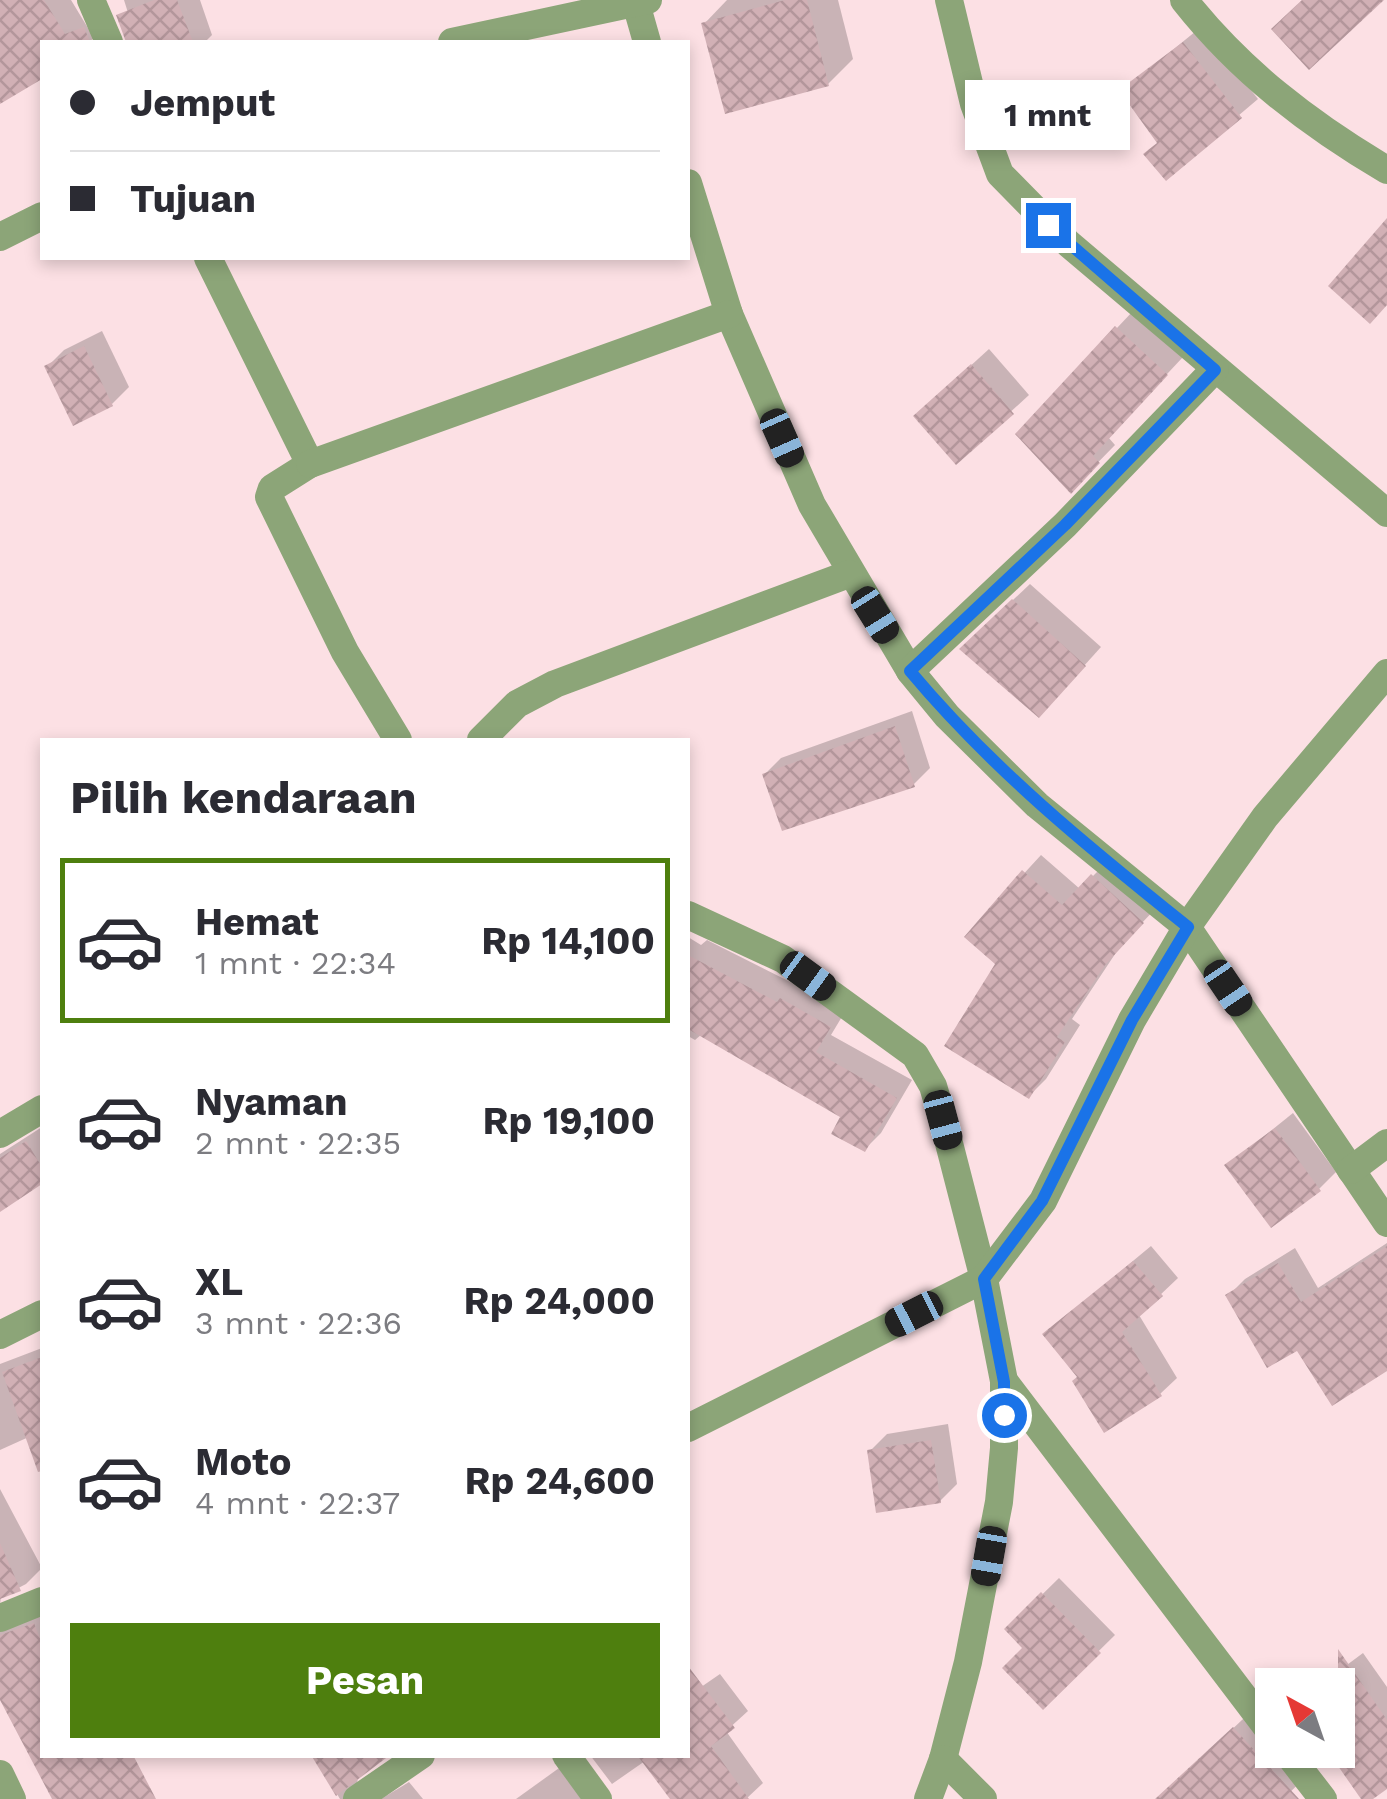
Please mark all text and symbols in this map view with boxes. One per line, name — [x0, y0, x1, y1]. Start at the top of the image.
callout: 1 mnt — [966, 80, 1130, 150]
text: Jemput — [130, 81, 275, 125]
text: 1 mnt — [1004, 96, 1091, 134]
text: Tujuan — [130, 177, 256, 221]
route end — [1026, 203, 1071, 248]
car — [756, 404, 808, 472]
car — [846, 582, 904, 648]
text: Pilih kendaraan — [70, 771, 417, 824]
icon: car — [75, 896, 165, 986]
text: Hemat — [195, 900, 319, 944]
text: Rp 14,100 — [481, 919, 655, 963]
text: 1 mnt · 22:34 — [195, 944, 396, 982]
car — [775, 946, 841, 1006]
car — [1199, 955, 1257, 1021]
icon: car — [75, 1076, 165, 1166]
text: Nyaman — [195, 1080, 347, 1124]
car — [921, 1087, 965, 1153]
text: Rp 19,100 — [482, 1099, 655, 1143]
text: 2 mnt · 22:35 — [195, 1124, 401, 1162]
icon: car — [75, 1256, 165, 1346]
text: XL — [195, 1260, 243, 1304]
text: Rp 24,000 — [464, 1279, 655, 1323]
car — [880, 1287, 948, 1341]
text: 3 mnt · 22:36 — [195, 1304, 402, 1342]
route start — [982, 1393, 1027, 1438]
icon: car — [75, 1436, 165, 1526]
text: Moto — [195, 1440, 291, 1484]
text: Rp 24,600 — [464, 1459, 655, 1503]
text: 4 mnt · 22:37 — [195, 1484, 400, 1522]
car — [969, 1524, 1009, 1588]
button: Pesan — [70, 1623, 660, 1738]
north arrow — [1255, 1668, 1355, 1768]
map controls — [1255, 1668, 1355, 1768]

